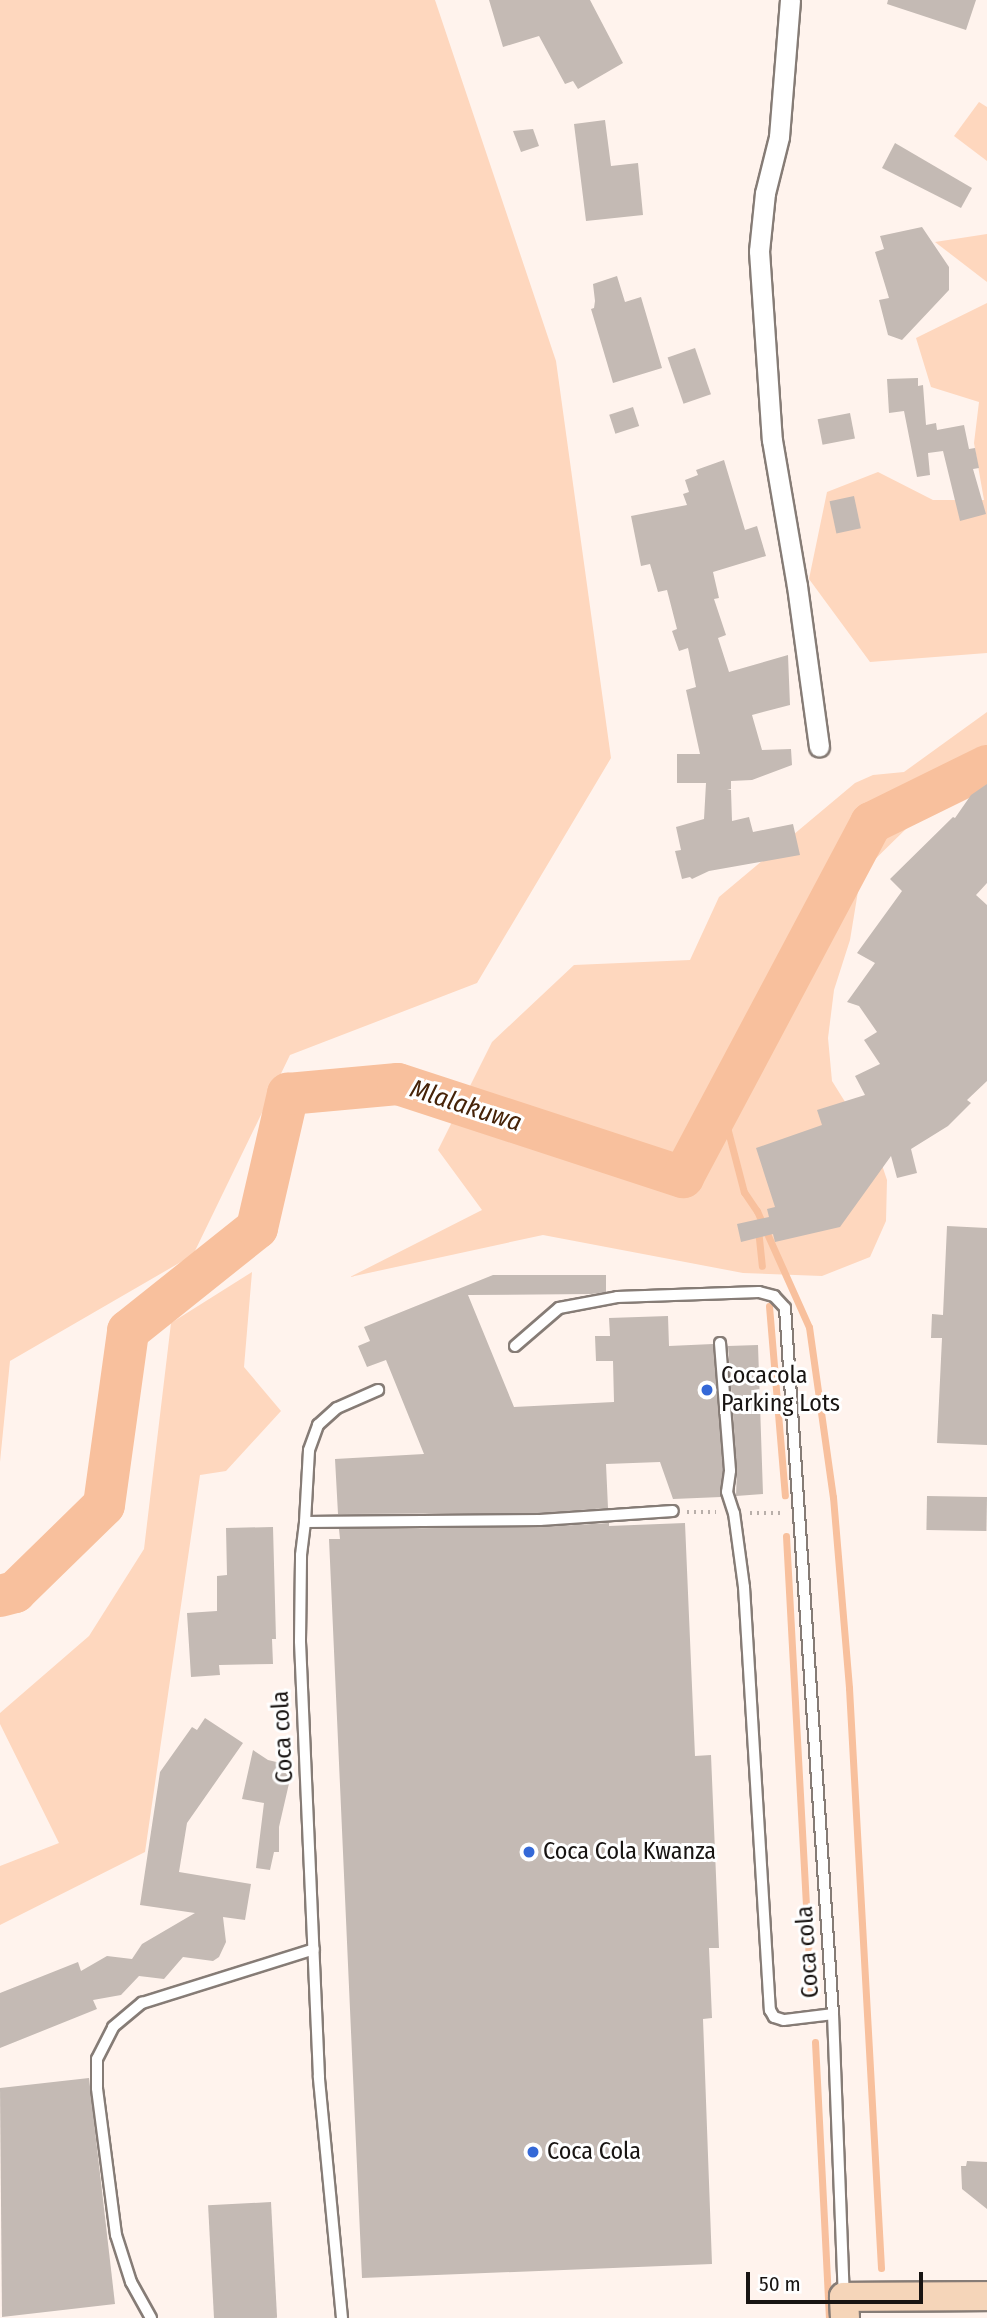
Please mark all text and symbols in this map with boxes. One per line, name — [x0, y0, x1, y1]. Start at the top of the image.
water label: Mlalakuwa — [406, 1073, 526, 1139]
place label: Cocacola Parking Lots — [721, 1362, 840, 1418]
marker: Cocacola Parking Lots — [699, 1382, 715, 1398]
street label: Coca cola — [266, 1690, 300, 1784]
place label: Coca Cola Kwanza — [543, 1838, 716, 1866]
marker: Coca Cola Kwanza — [521, 1844, 537, 1860]
street label: Coca cola — [790, 1905, 826, 1999]
place label: Coca Cola — [547, 2138, 641, 2166]
marker: Coca Cola — [525, 2144, 541, 2160]
scale bar — [749, 2258, 926, 2302]
text: 50 m — [759, 2271, 801, 2297]

